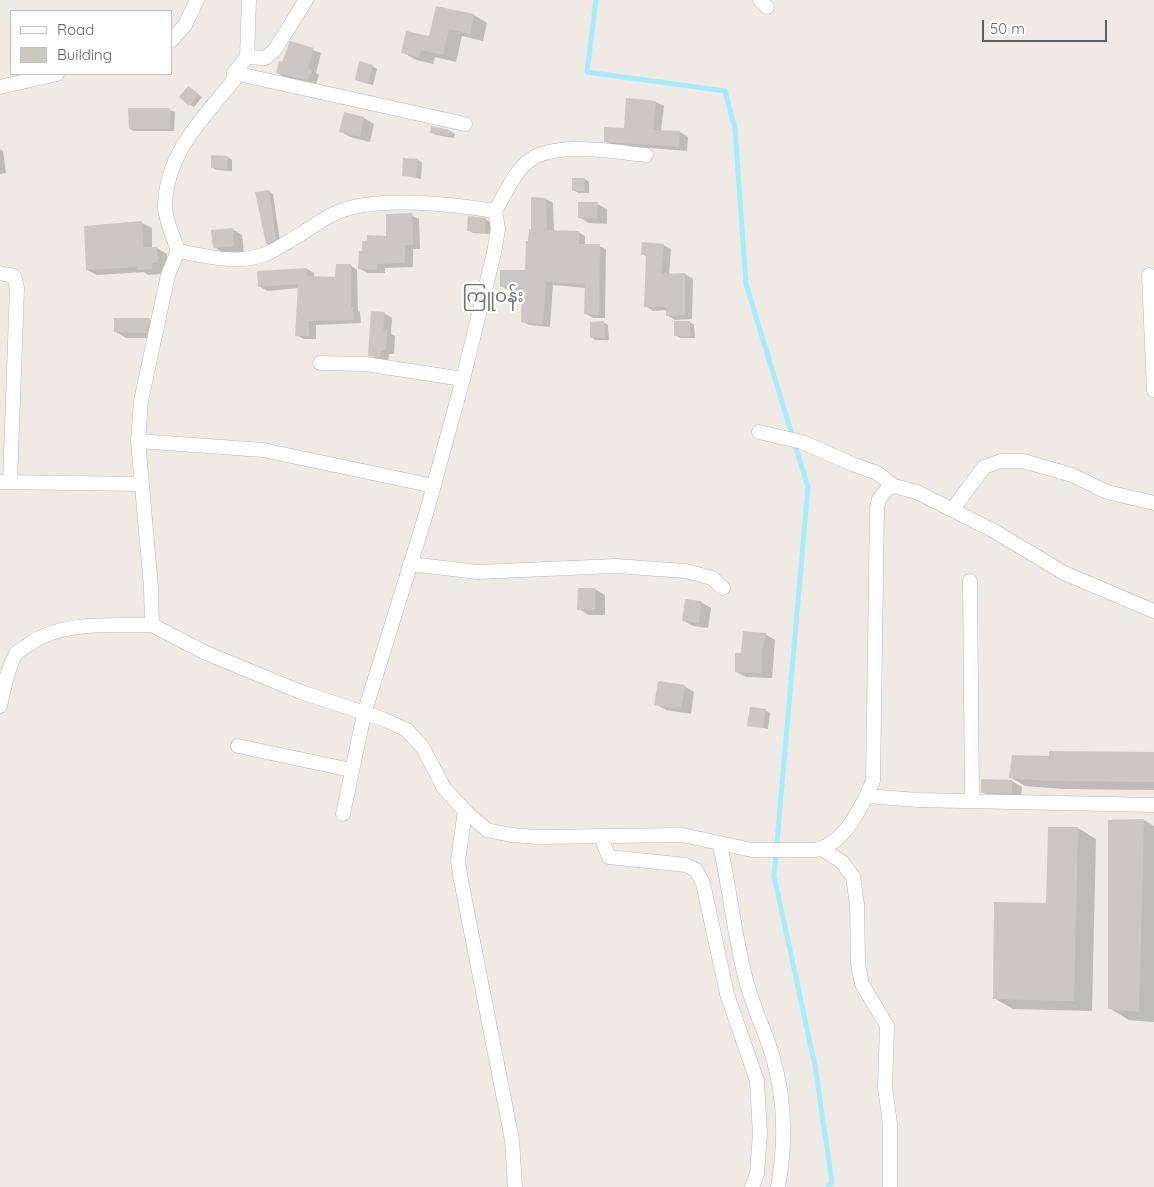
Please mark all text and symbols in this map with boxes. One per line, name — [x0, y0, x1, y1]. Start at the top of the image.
legend — [10, 10, 172, 75]
scale bar — [984, 10, 1109, 42]
text: 50 m — [990, 19, 1025, 38]
text: Road — [57, 20, 94, 39]
text: Building — [57, 45, 112, 64]
district label: ကြူဝန်း — [462, 286, 524, 308]

